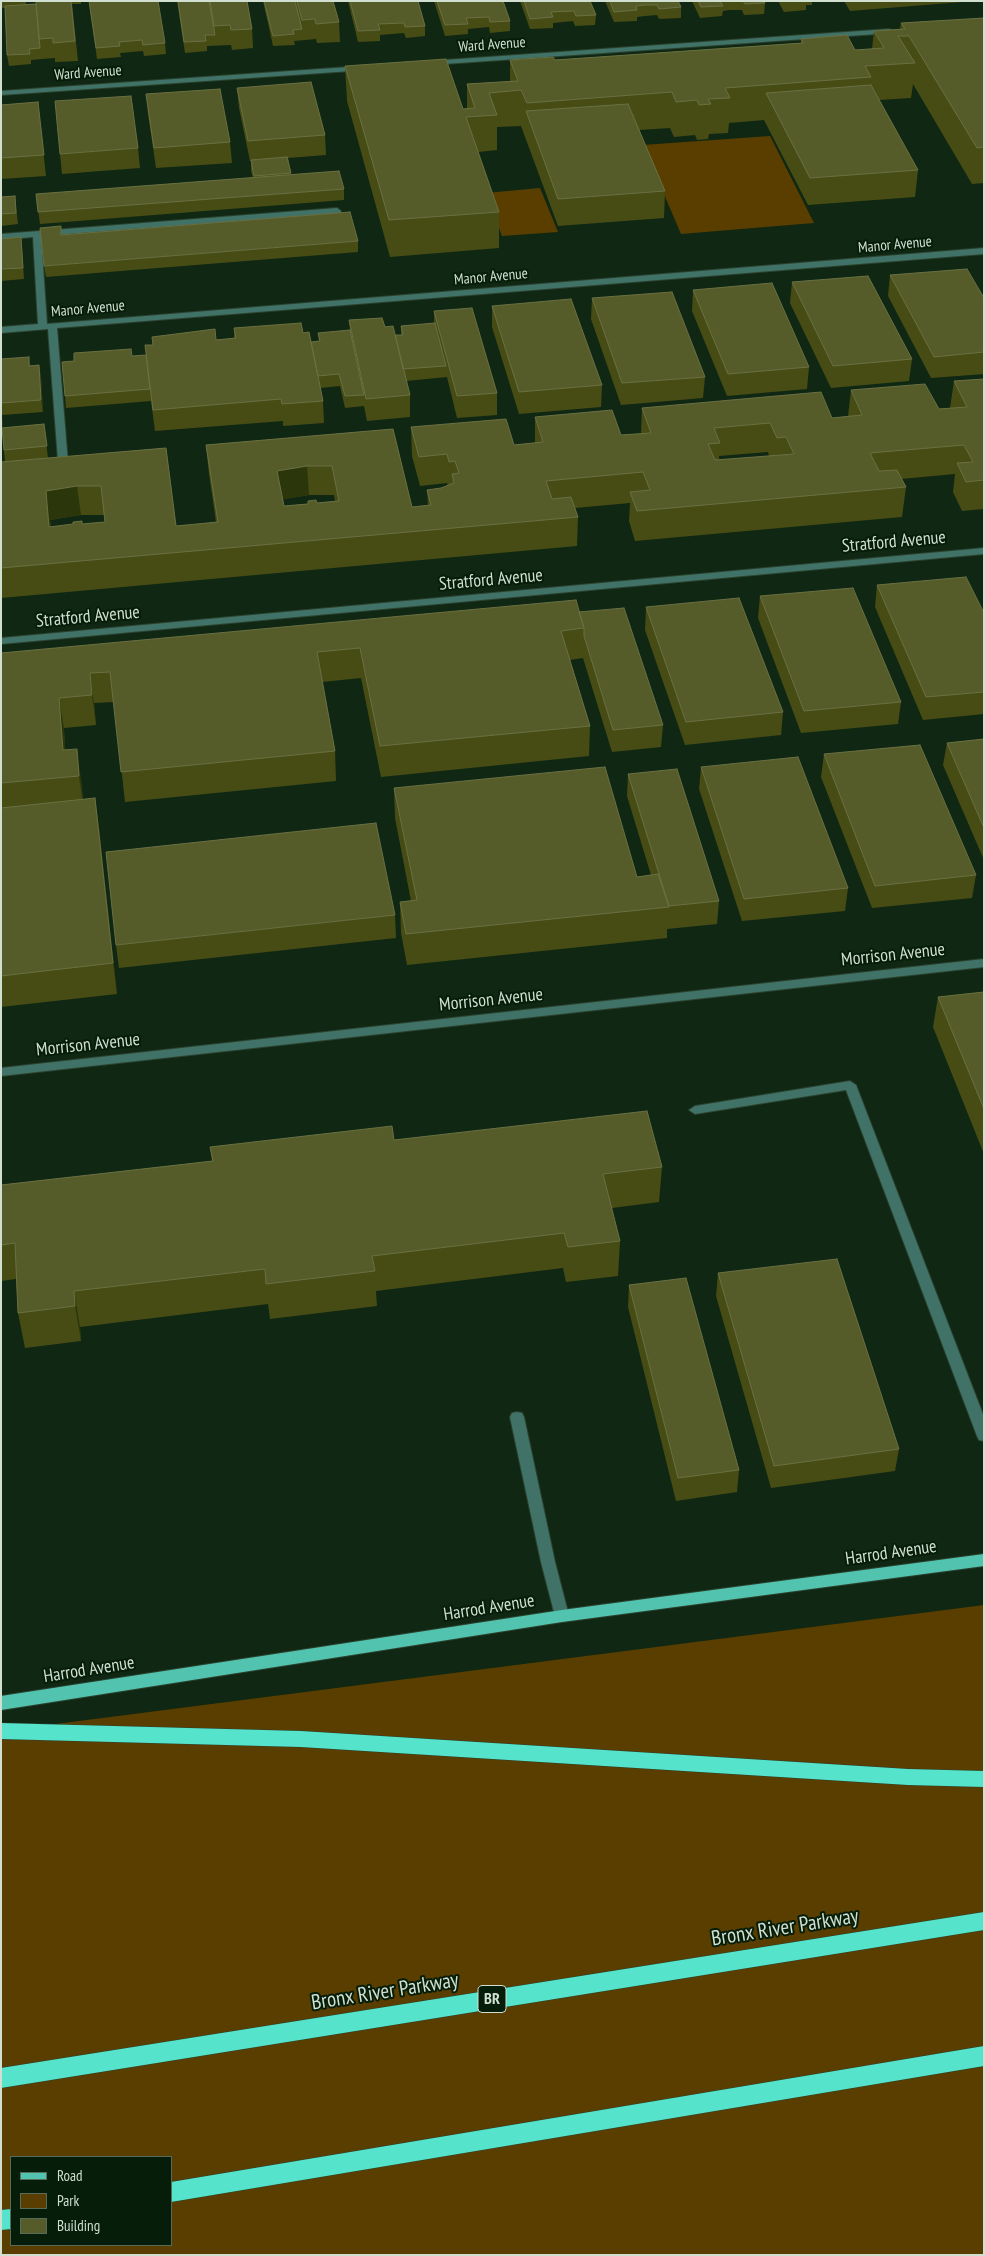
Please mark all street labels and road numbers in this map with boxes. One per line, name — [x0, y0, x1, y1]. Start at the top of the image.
street label: Ward Avenue — [458, 34, 526, 56]
street label: Ward Avenue — [54, 62, 122, 84]
street label: Manor Avenue — [857, 233, 933, 257]
street label: Manor Avenue — [453, 265, 529, 289]
street label: Manor Avenue — [50, 297, 126, 321]
street label: Stratford Avenue — [841, 527, 947, 557]
street label: Stratford Avenue — [438, 565, 544, 595]
street label: Stratford Avenue — [35, 602, 141, 632]
street label: Morrison Avenue — [840, 939, 946, 971]
street label: Morrison Avenue — [438, 984, 544, 1016]
street label: Morrison Avenue — [35, 1029, 141, 1061]
street label: Harrod Avenue — [844, 1536, 938, 1570]
street label: Harrod Avenue — [442, 1590, 536, 1626]
street label: Harrod Avenue — [42, 1652, 136, 1688]
street label: Bronx River Parkway — [710, 1904, 860, 1952]
street label: Bronx River Parkway — [310, 1968, 460, 2016]
road number: BR — [478, 1986, 506, 2012]

